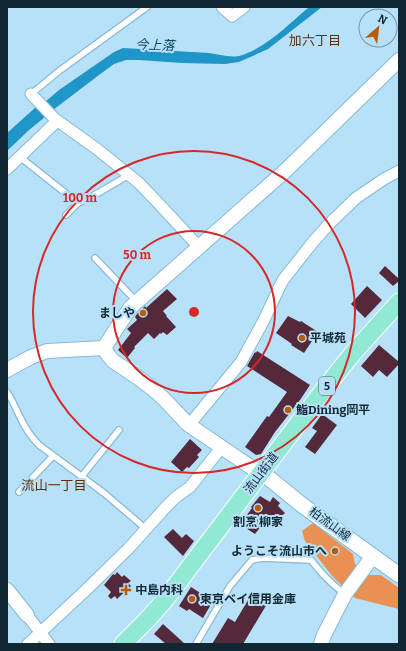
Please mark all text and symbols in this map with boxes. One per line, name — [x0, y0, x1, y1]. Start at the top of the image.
north arrow — [358, 8, 398, 48]
text: N — [376, 12, 390, 28]
district label: 加六丁目 — [289, 33, 341, 48]
water label: 今上落 — [135, 37, 177, 53]
text: 100 m — [63, 191, 98, 205]
text: 50 m — [123, 248, 151, 262]
centre of rings — [187, 305, 201, 319]
place label: ましや — [99, 306, 135, 320]
marker: ましや — [138, 308, 148, 318]
place label: 平城苑 — [310, 331, 346, 345]
marker: 平城苑 — [297, 333, 307, 343]
road number: 5 — [319, 377, 335, 395]
place label: 鮨Dining岡平 — [296, 403, 370, 417]
marker: 鮨Dining岡平 — [283, 405, 293, 415]
street label: 流山街道 — [241, 450, 281, 496]
district label: 流山一丁目 — [21, 478, 87, 493]
marker: 割烹 柳家 — [253, 503, 263, 513]
street label: 柏流山線 — [306, 504, 354, 544]
place label: 割烹 柳家 — [233, 515, 283, 529]
place label: ようこそ流山市へ — [231, 544, 327, 558]
marker: ようこそ流山市へ — [330, 546, 340, 556]
place label: 中島内科 — [135, 583, 183, 597]
marker: 中島内科 — [120, 584, 132, 596]
place label: 東京ベイ信用金庫 — [200, 592, 296, 606]
marker: 東京ベイ信用金庫 — [187, 594, 197, 604]

